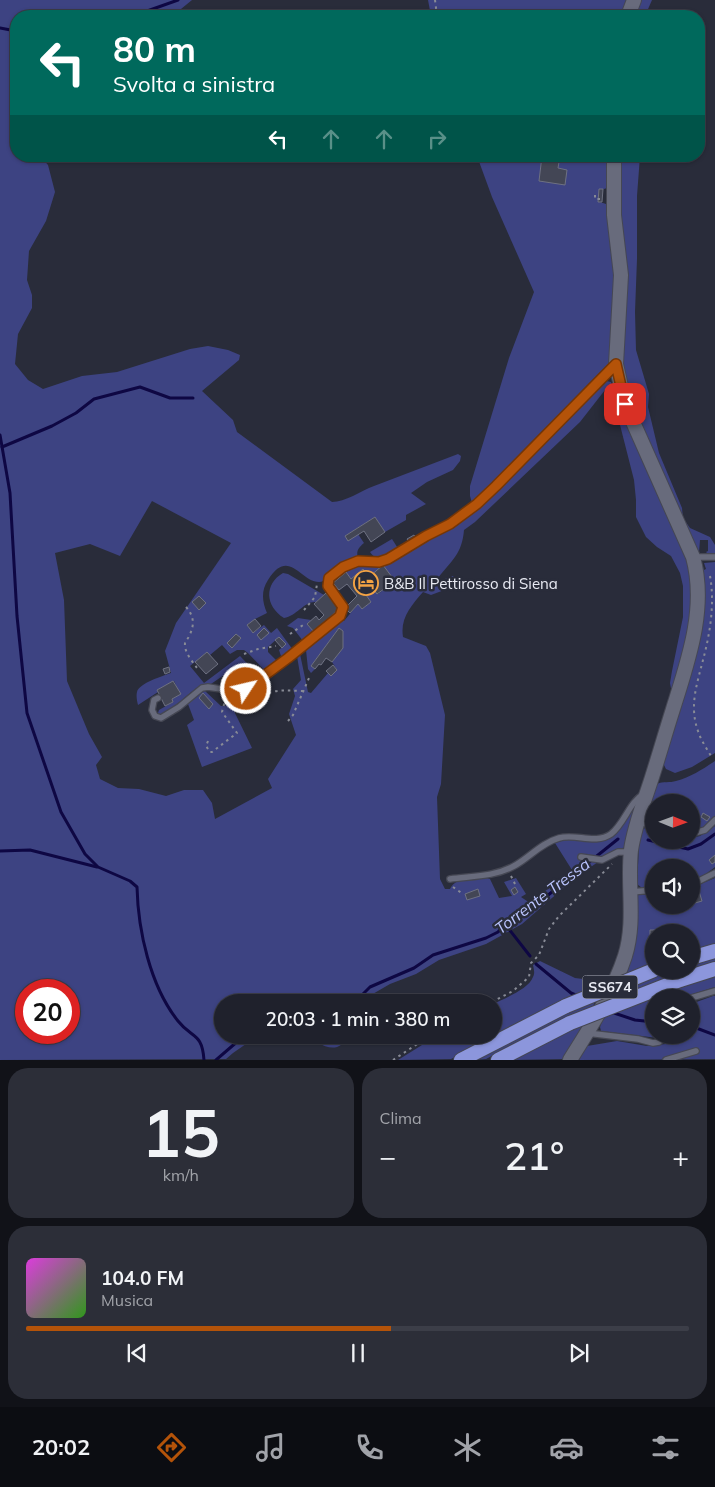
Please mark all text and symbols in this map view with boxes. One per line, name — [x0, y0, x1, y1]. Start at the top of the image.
text: 80 m — [113, 27, 196, 71]
icon: left — [30, 30, 95, 95]
text: Svolta a sinistra — [113, 70, 275, 98]
icon: left — [264, 125, 292, 153]
icon: ahead — [317, 125, 345, 153]
icon: ahead — [370, 125, 398, 153]
icon: right — [423, 125, 451, 153]
pin — [604, 383, 646, 425]
icon: arrive — [611, 390, 639, 418]
hotel icon: B&B Il Pettirosso di Siena — [353, 570, 379, 596]
place label: B&B Il Pettirosso di Siena — [384, 574, 558, 593]
position arrow — [219, 662, 271, 714]
north arrow — [645, 794, 700, 849]
map controls — [645, 794, 700, 1044]
water label: Torrente Tressa — [490, 854, 594, 938]
button: sound — [645, 859, 700, 914]
button: search — [645, 924, 700, 979]
road number: SS674 — [582, 976, 638, 999]
speed limit sign: 20 — [15, 979, 80, 1044]
button: layers — [645, 989, 700, 1044]
text: 20:03 · 1 min · 380 m — [265, 1007, 451, 1031]
text: 15 — [142, 1092, 220, 1173]
text: Clima — [380, 1108, 422, 1128]
text: 21° — [504, 1132, 564, 1180]
text: − — [380, 1139, 396, 1174]
text: + — [672, 1139, 689, 1174]
text: km/h — [163, 1165, 199, 1185]
text: 104.0 FM — [101, 1266, 184, 1290]
text: Musica — [101, 1290, 153, 1310]
icon: previous — [123, 1339, 151, 1367]
icon: pause — [344, 1339, 372, 1367]
icon: next — [565, 1339, 593, 1367]
icon: directions — [154, 1430, 189, 1465]
icon: music — [253, 1430, 288, 1465]
icon: phone — [352, 1430, 387, 1465]
icon: climate — [450, 1430, 485, 1465]
icon: car — [549, 1430, 584, 1465]
icon: filters — [648, 1430, 683, 1465]
text: 20:02 — [32, 1433, 90, 1461]

